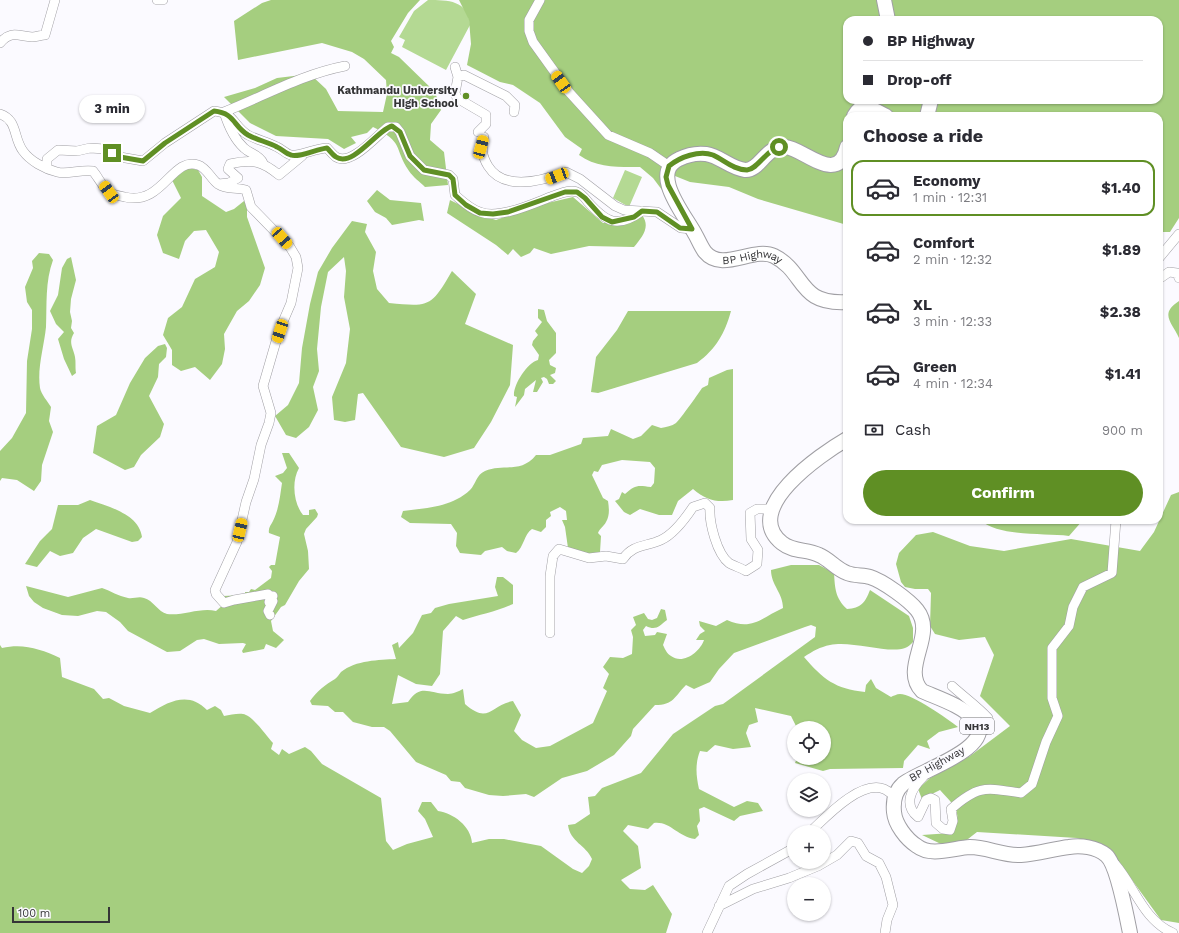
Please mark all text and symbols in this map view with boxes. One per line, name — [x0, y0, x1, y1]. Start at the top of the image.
text: BP Highway — [887, 32, 975, 50]
car — [549, 69, 573, 95]
text: Drop-off — [887, 71, 952, 89]
place label: Kathmandu University High School — [337, 84, 459, 110]
marker: Kathmandu University High School — [461, 91, 471, 101]
callout: 3 min — [79, 95, 145, 123]
text: 3 min — [94, 101, 130, 116]
text: Choose a ride — [863, 125, 983, 146]
car — [472, 134, 490, 160]
route start — [770, 138, 788, 156]
route end — [103, 144, 121, 162]
car — [544, 166, 570, 186]
icon: car — [865, 170, 901, 206]
text: Economy — [913, 172, 980, 190]
car — [97, 179, 121, 205]
text: $1.40 — [1101, 179, 1141, 197]
text: 1 min · 12:31 — [913, 190, 987, 205]
car — [270, 225, 294, 251]
icon: car — [865, 232, 901, 268]
text: Comfort — [913, 234, 974, 252]
text: $1.89 — [1102, 241, 1141, 259]
street label: BP Highway — [722, 247, 786, 267]
text: 2 min · 12:32 — [913, 252, 992, 267]
icon: car — [865, 294, 901, 330]
text: XL — [913, 296, 932, 314]
text: $2.38 — [1100, 303, 1141, 321]
text: 3 min · 12:33 — [913, 314, 992, 329]
car — [271, 318, 289, 344]
icon: car — [865, 356, 901, 392]
text: Green — [913, 358, 957, 376]
text: $1.41 — [1105, 365, 1141, 383]
text: 4 min · 12:34 — [913, 376, 993, 391]
icon: cash — [863, 419, 885, 441]
text: Cash — [895, 421, 931, 439]
text: 900 m — [1102, 423, 1143, 438]
button: Confirm — [863, 470, 1143, 516]
car — [231, 517, 249, 543]
road number: NH13 — [960, 718, 994, 734]
map controls — [787, 721, 831, 921]
button: locate — [787, 721, 831, 765]
street label: BP Highway — [907, 743, 967, 785]
button: layers — [787, 773, 831, 817]
button: + — [787, 825, 831, 869]
button: − — [787, 877, 831, 921]
scale bar — [12, 905, 110, 924]
text: 100 m — [18, 907, 50, 920]

